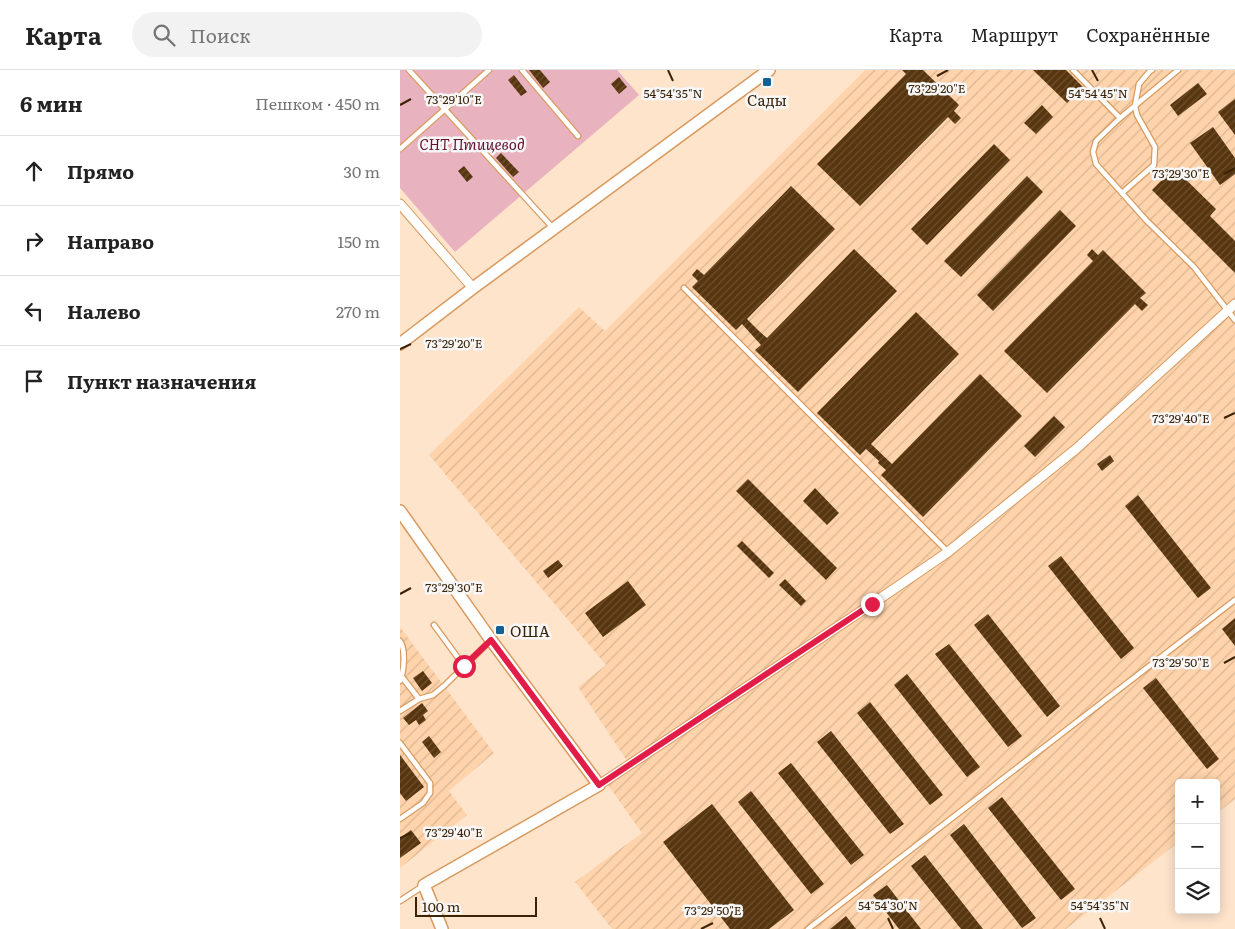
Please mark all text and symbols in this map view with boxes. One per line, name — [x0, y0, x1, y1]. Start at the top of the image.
search box — [132, 12, 482, 57]
text: Карта — [25, 17, 102, 52]
icon: search — [150, 21, 178, 49]
text: Поиск — [190, 21, 251, 49]
text: Карта — [889, 21, 943, 48]
text: Маршрут — [971, 21, 1058, 48]
text: Сохранённые — [1086, 21, 1210, 48]
marker: Сады — [761, 76, 773, 88]
text: 73°29'20"E — [909, 79, 966, 97]
text: 54°54'35"N — [643, 84, 703, 102]
text: 54°54'45"N — [1068, 84, 1128, 102]
text: 6 мин — [20, 87, 83, 118]
place label: Сады — [747, 88, 787, 111]
text: 73°29'10"E — [426, 90, 482, 108]
text: Пешком · 450 m — [255, 91, 380, 115]
park label: СНТ Птицевод — [419, 132, 525, 155]
icon: ahead — [20, 157, 48, 185]
text: Прямо — [67, 157, 134, 185]
text: 30 m — [343, 159, 380, 183]
text: 73°29'30"E — [1152, 164, 1210, 182]
icon: right — [20, 227, 48, 255]
text: Направо — [67, 227, 154, 255]
text: 150 m — [337, 229, 380, 253]
icon: left — [20, 297, 48, 325]
text: Налево — [67, 297, 141, 325]
text: 270 m — [336, 299, 380, 323]
text: 73°29'20"E — [426, 334, 483, 352]
icon: arrive — [20, 367, 48, 395]
text: Пункт назначения — [67, 367, 256, 395]
text: 73°29'40"E — [1152, 409, 1210, 427]
text: 73°29'30"E — [425, 578, 483, 596]
route end — [861, 593, 884, 616]
place label: ОША — [510, 619, 550, 642]
marker: ОША — [494, 624, 506, 636]
text: 73°29'50"E — [1153, 653, 1210, 671]
route start — [453, 655, 476, 678]
map controls — [1175, 779, 1220, 914]
button: + — [1175, 779, 1220, 824]
text: 73°29'40"E — [425, 823, 483, 841]
button: − — [1175, 824, 1220, 869]
button: layers — [1175, 869, 1220, 914]
scale bar — [415, 894, 538, 917]
text: 100 m — [422, 896, 460, 916]
text: 54°54'30"N — [858, 896, 918, 914]
text: 54°54'35"N — [1070, 896, 1130, 914]
text: 73°29'50"E — [685, 901, 742, 919]

